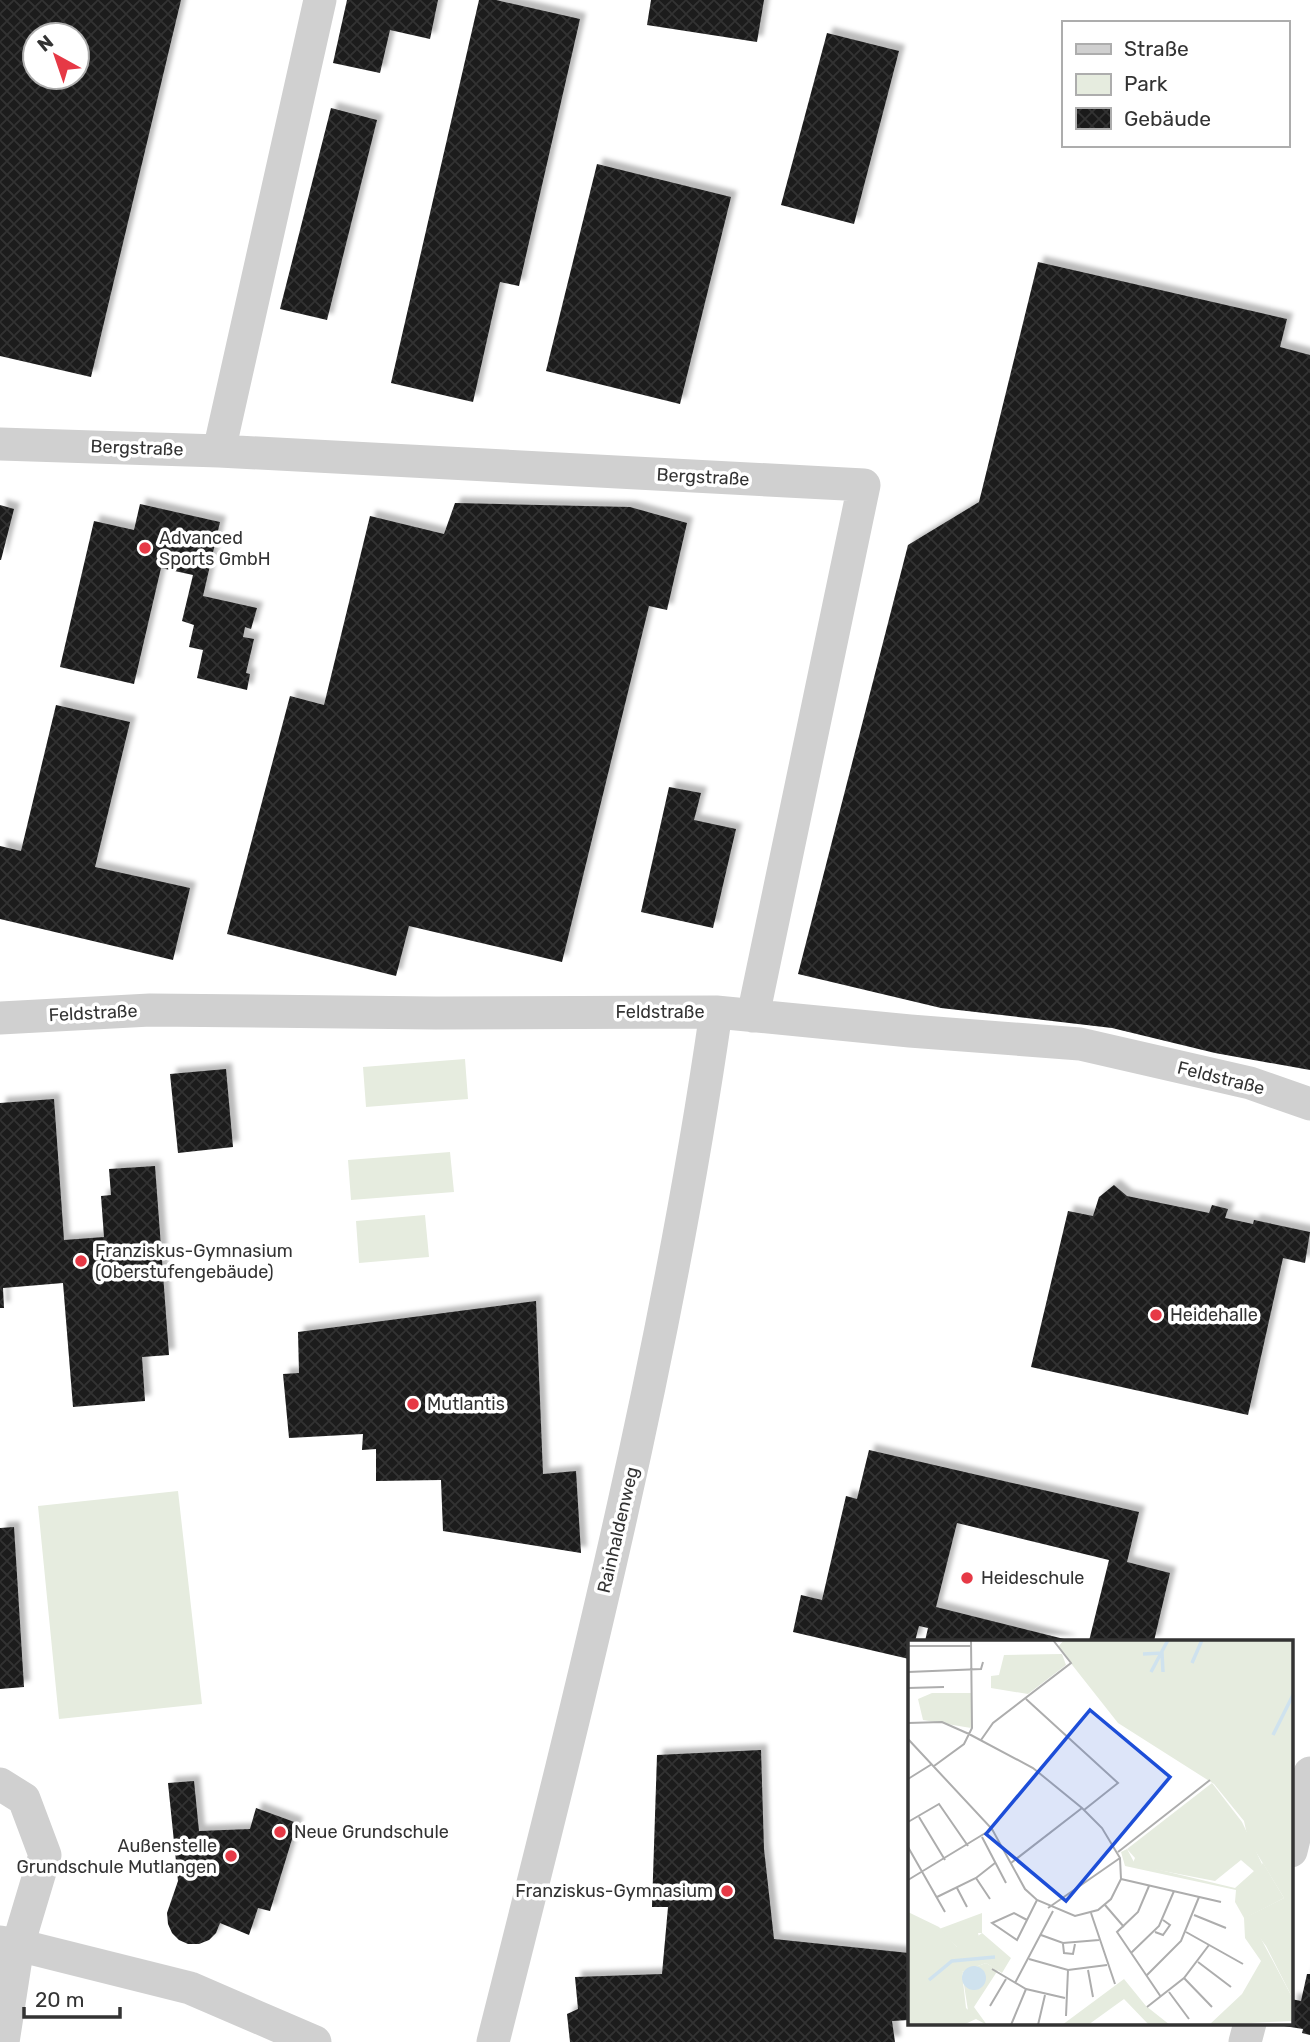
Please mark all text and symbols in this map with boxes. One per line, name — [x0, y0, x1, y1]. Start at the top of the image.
north arrow — [21, 21, 91, 91]
legend — [1062, 21, 1289, 147]
text: N — [33, 30, 58, 57]
text: Straße — [1124, 36, 1189, 61]
text: Park — [1124, 71, 1168, 96]
text: Gebäude — [1124, 106, 1211, 131]
street label: Bergstraße — [90, 435, 184, 461]
street label: Bergstraße — [656, 464, 750, 490]
place label: Advanced Sports GmbH — [159, 527, 271, 570]
marker: Advanced Sports GmbH — [137, 540, 153, 556]
street label: Feldstraße — [48, 1000, 138, 1026]
street label: Feldstraße — [616, 1001, 705, 1023]
street label: Feldstraße — [1175, 1057, 1267, 1099]
place label: Franziskus-Gymnasium (Oberstufengebäude) — [95, 1240, 293, 1283]
marker: Franziskus-Gymnasium (Oberstufengebäude) — [73, 1253, 89, 1269]
place label: Heidehalle — [1170, 1304, 1258, 1326]
marker: Heidehalle — [1148, 1307, 1164, 1323]
place label: Mutlantis — [427, 1393, 505, 1415]
marker: Mutlantis — [405, 1396, 421, 1412]
street label: Rainhaldenweg — [593, 1465, 643, 1595]
place label: Heideschule — [981, 1567, 1084, 1589]
marker: Heideschule — [959, 1570, 975, 1586]
inset map — [908, 1640, 1292, 2024]
place label: Neue Grundschule — [294, 1821, 449, 1843]
marker: Neue Grundschule — [272, 1824, 288, 1840]
place label: Außenstelle Grundschule Mutlangen — [17, 1835, 217, 1878]
marker: Außenstelle Grundschule Mutlangen — [223, 1848, 239, 1864]
place label: Franziskus-Gymnasium — [515, 1880, 713, 1902]
marker: Franziskus-Gymnasium — [719, 1883, 735, 1899]
scale bar — [24, 1976, 121, 2020]
text: 20 m — [35, 1987, 84, 2012]

